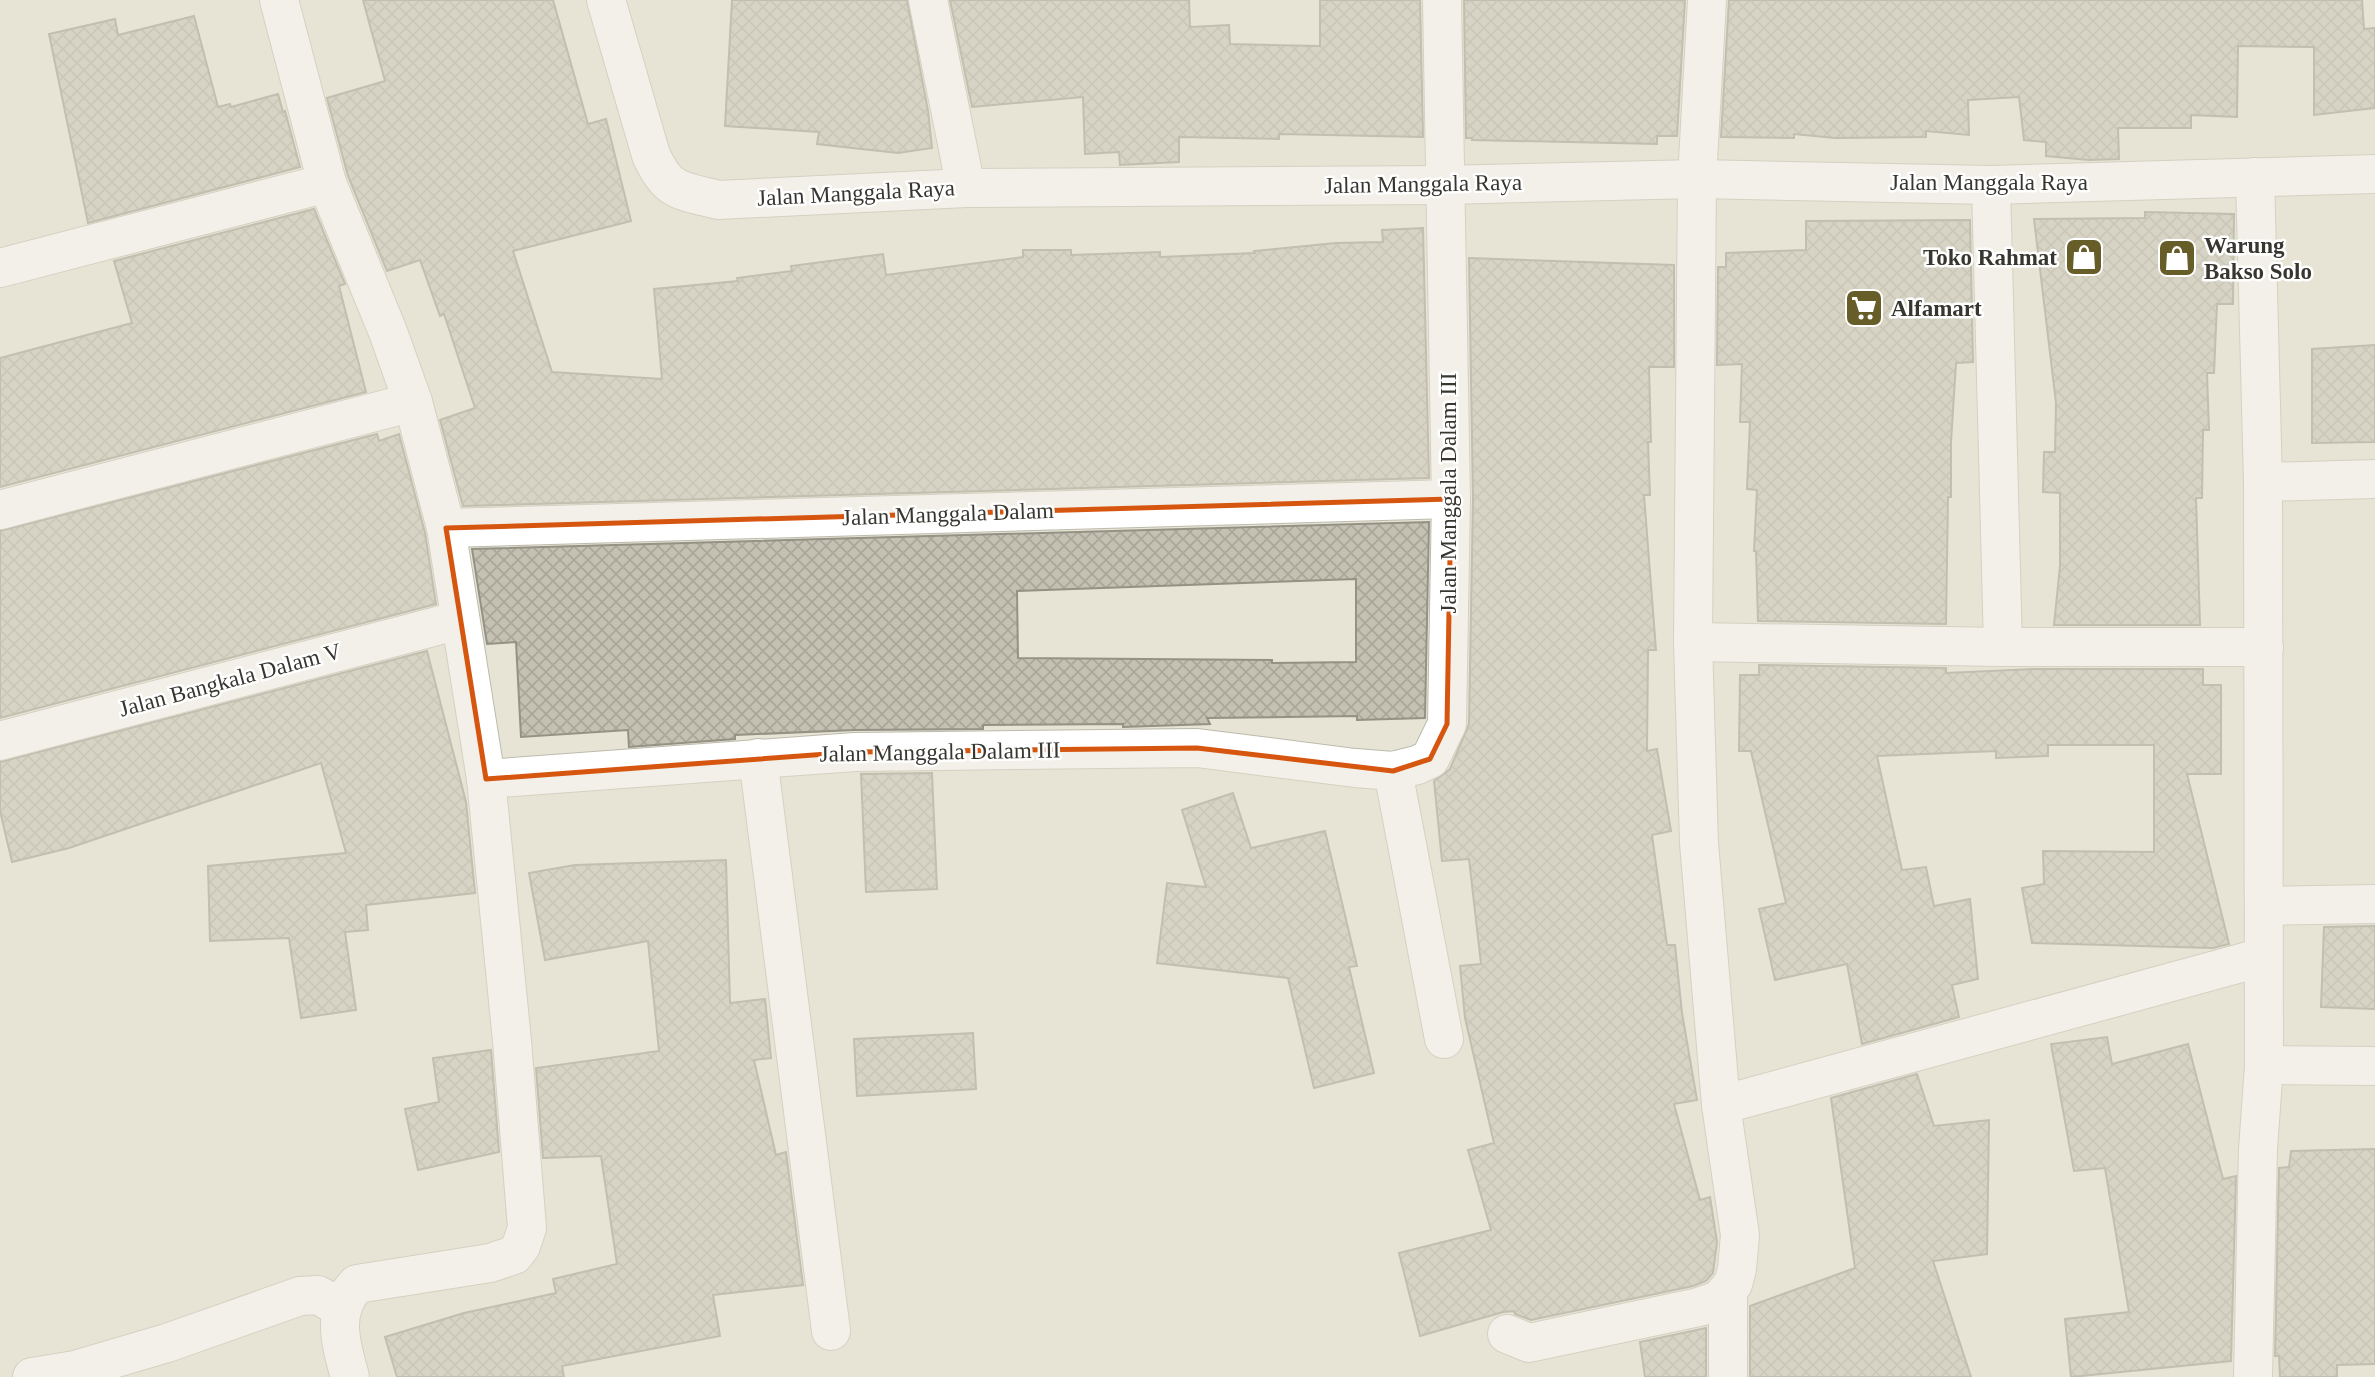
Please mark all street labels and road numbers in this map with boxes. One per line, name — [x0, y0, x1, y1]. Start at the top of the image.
street label: Jalan Manggala Raya — [1324, 170, 1522, 198]
street label: Jalan Manggala Raya — [1890, 170, 2088, 195]
street label: Jalan Manggala Raya — [756, 175, 956, 211]
street label: Jalan Manggala Dalam III — [1436, 373, 1461, 613]
street label: Jalan Manggala Dalam — [842, 498, 1054, 530]
street label: Jalan Bangkala Dalam V — [116, 638, 344, 722]
street label: Jalan Manggala Dalam III — [819, 737, 1061, 767]

